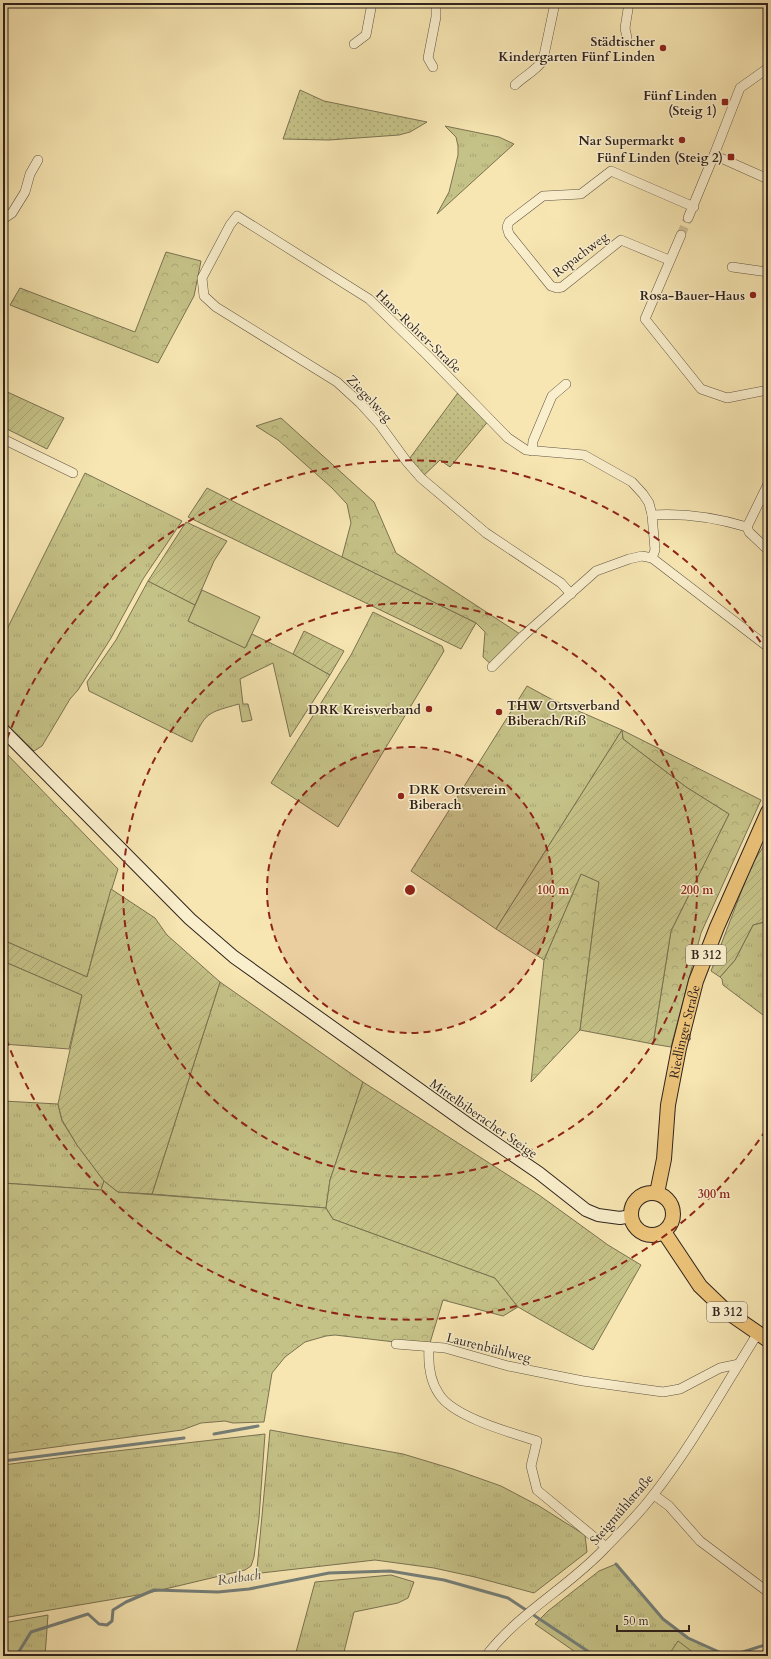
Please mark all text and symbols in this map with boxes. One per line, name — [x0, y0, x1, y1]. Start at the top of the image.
place label: Städtischer Kindergarten Fünf Linden — [498, 33, 656, 66]
marker: Städtischer Kindergarten Fünf Linden — [658, 43, 668, 53]
place label: Fünf Linden (Steig 1) — [643, 87, 718, 120]
marker: Fünf Linden (Steig 1) — [720, 97, 730, 107]
place label: Nar Supermarkt — [579, 132, 674, 150]
marker: Nar Supermarkt — [677, 135, 687, 145]
place label: Fünf Linden (Steig 2) — [597, 149, 723, 167]
marker: Fünf Linden (Steig 2) — [726, 152, 736, 162]
street label: Ropachweg — [549, 228, 613, 282]
street label: Hans-Rohrer-Straße — [371, 286, 465, 378]
place label: Rosa-Bauer-Haus — [640, 287, 745, 305]
marker: Rosa-Bauer-Haus — [748, 290, 758, 300]
street label: Ziegelweg — [342, 371, 397, 427]
place label: THW Ortsverband Biberach/Riß — [507, 697, 621, 730]
place label: DRK Kreisverband — [308, 701, 422, 719]
marker: DRK Kreisverband — [424, 704, 434, 714]
marker: THW Ortsverband Biberach/Riß — [494, 707, 504, 717]
place label: DRK Ortsverein Biberach — [409, 781, 507, 814]
marker: DRK Ortsverein Biberach — [396, 791, 406, 801]
text: 100 m — [537, 882, 570, 898]
text: 200 m — [681, 882, 714, 898]
centre of rings — [403, 883, 417, 897]
road number: B 312 — [686, 945, 726, 965]
street label: Riedlinger Straße — [665, 983, 705, 1080]
street label: Mittelbiberacher Steige — [426, 1075, 541, 1163]
text: 300 m — [698, 1186, 731, 1202]
road number: B 312 — [707, 1302, 747, 1322]
street label: Laurenbühlweg — [444, 1329, 534, 1367]
street label: Steigmühlstraße — [586, 1470, 658, 1549]
water label: Rotbach — [216, 1565, 262, 1590]
scale bar — [617, 1607, 689, 1633]
text: 50 m — [623, 1613, 650, 1629]

